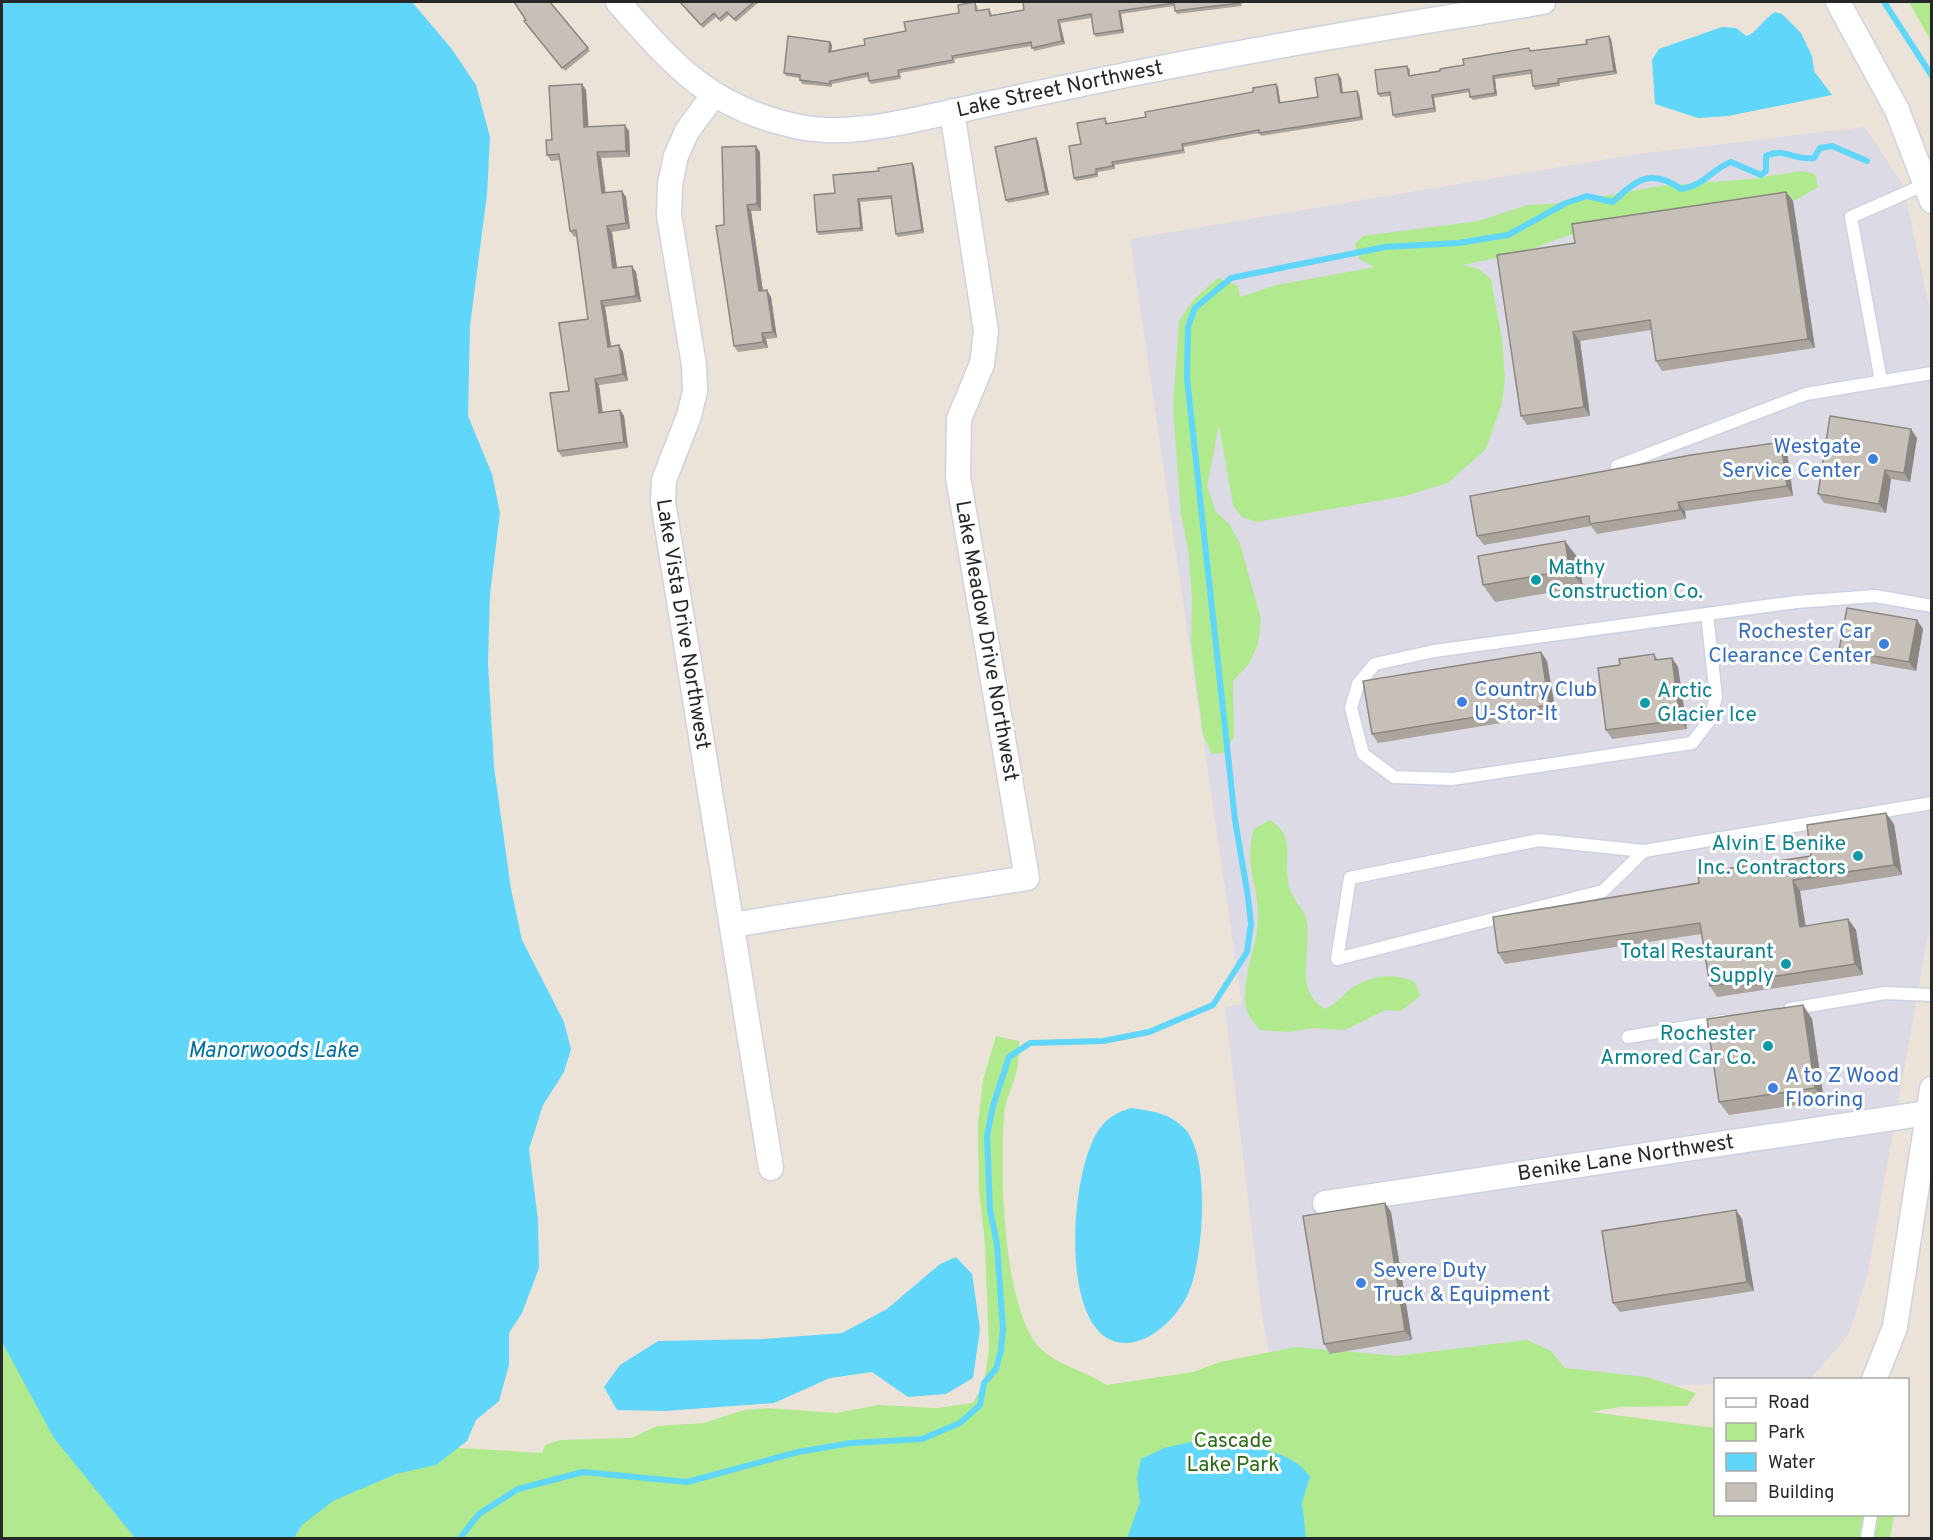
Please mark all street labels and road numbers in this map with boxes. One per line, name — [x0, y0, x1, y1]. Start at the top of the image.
street label: Lake Street Northwest — [954, 54, 1165, 124]
street label: Lake Vista Drive Northwest — [649, 497, 716, 752]
street label: Lake Meadow Drive Northwest — [948, 499, 1024, 783]
street label: Benike Lane Northwest — [1516, 1129, 1736, 1188]

